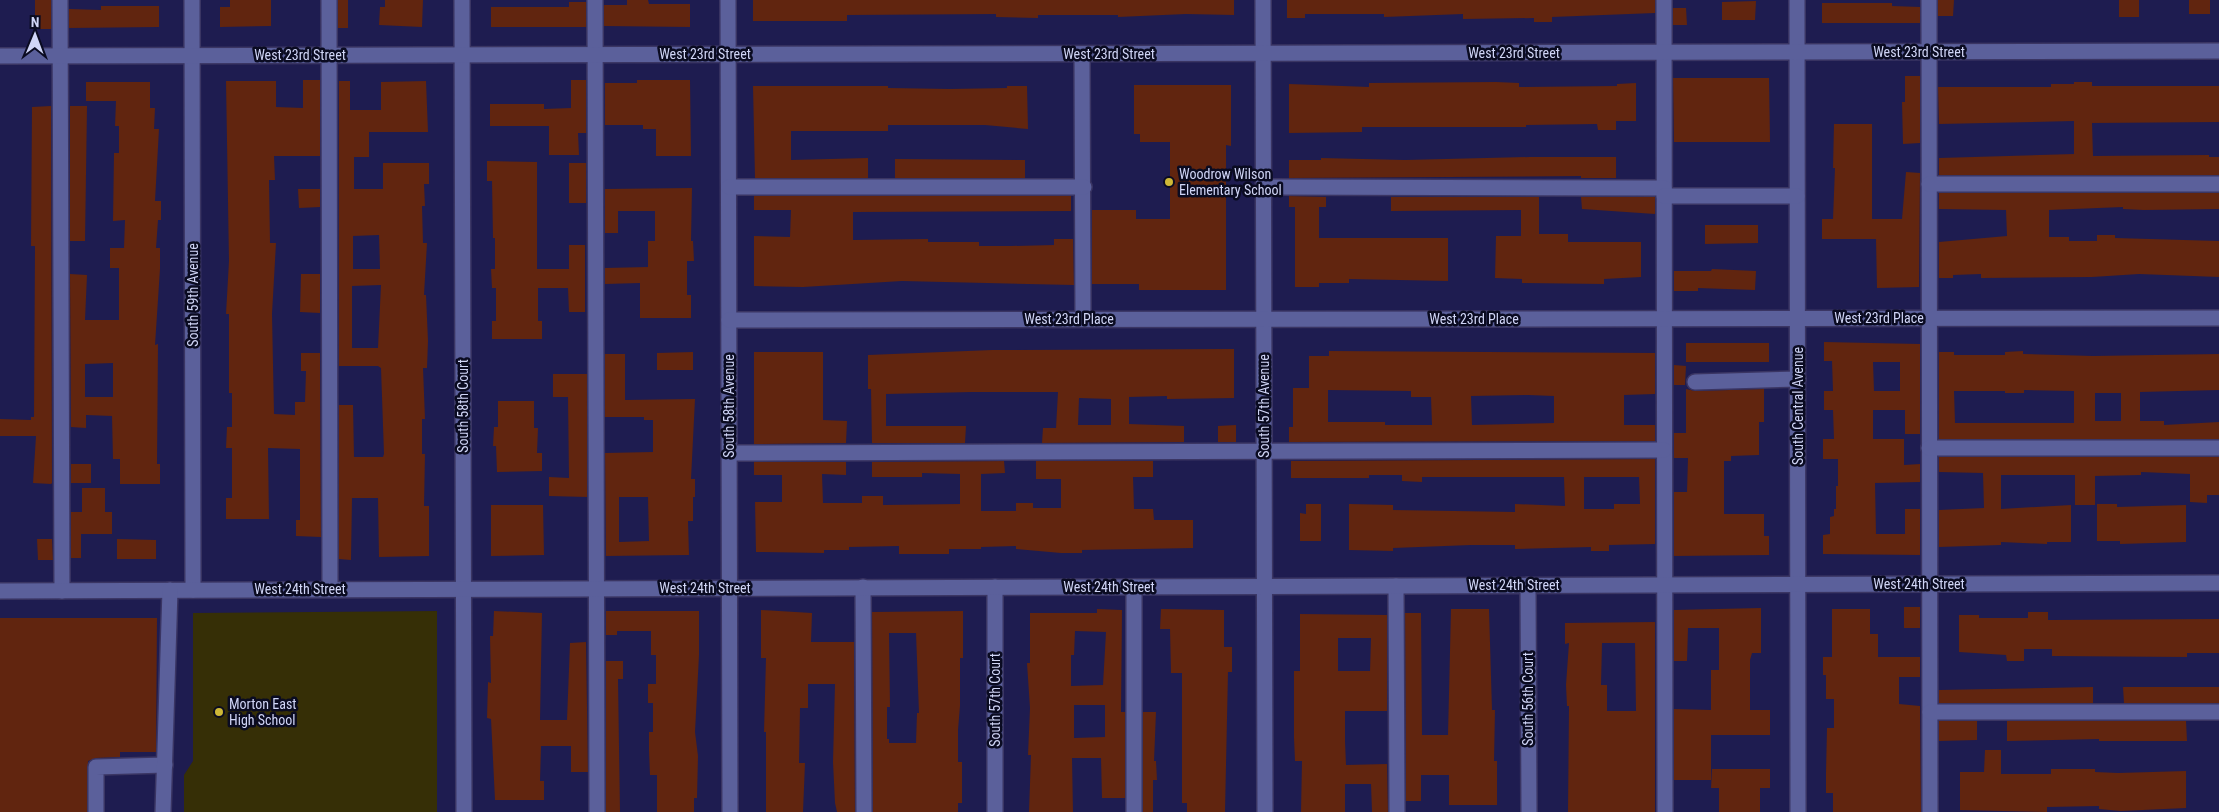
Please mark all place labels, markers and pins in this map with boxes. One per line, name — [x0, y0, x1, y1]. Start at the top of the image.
place label: Woodrow Wilson Elementary School — [1179, 166, 1282, 198]
marker: Woodrow Wilson Elementary School — [1163, 176, 1175, 188]
place label: Morton East High School — [229, 696, 296, 728]
marker: Morton East High School — [213, 706, 225, 718]

